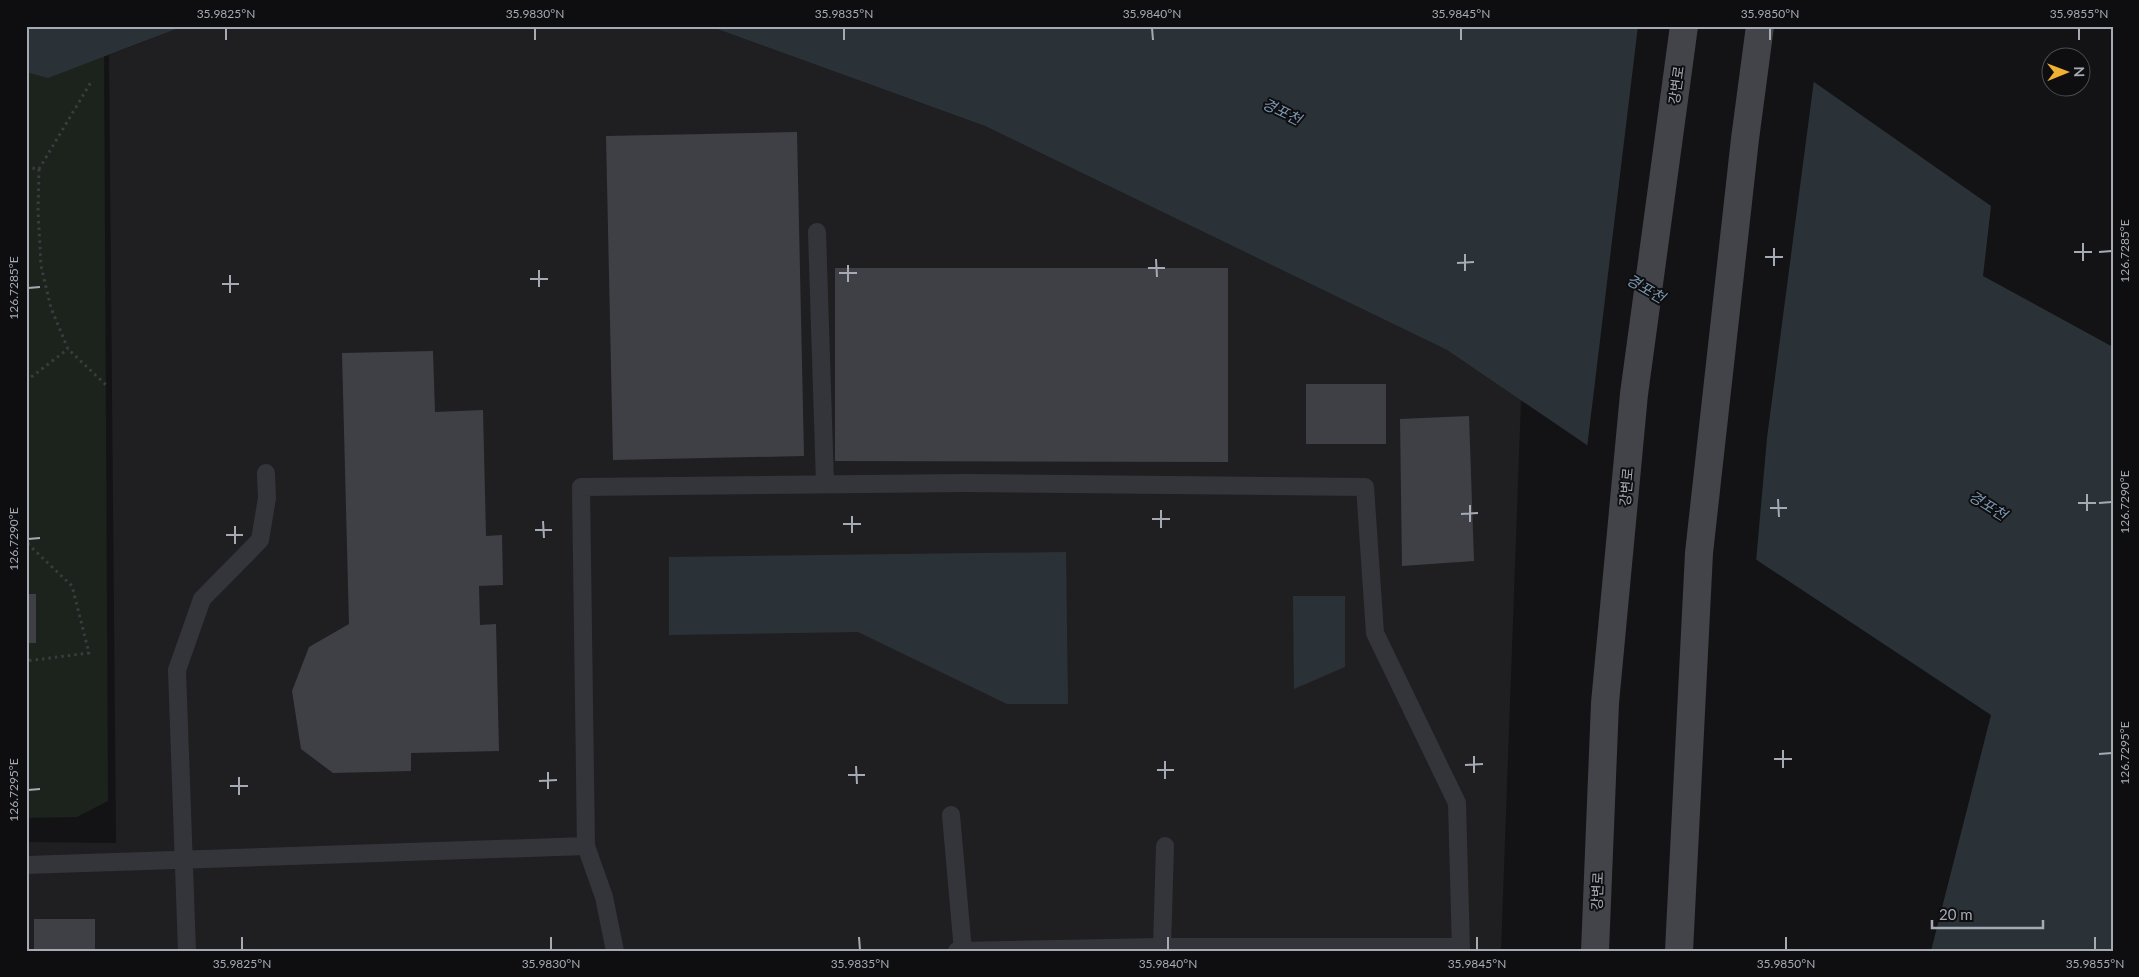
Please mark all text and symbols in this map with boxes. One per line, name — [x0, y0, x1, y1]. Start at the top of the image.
text: 35.9825°N — [197, 6, 255, 21]
text: 35.9830°N — [506, 6, 564, 21]
text: 35.9835°N — [815, 6, 873, 21]
text: 35.9840°N — [1123, 6, 1181, 21]
text: 35.9845°N — [1432, 6, 1490, 21]
text: 35.9850°N — [1741, 6, 1799, 21]
text: 35.9855°N — [2050, 6, 2108, 21]
north arrow — [2042, 48, 2092, 98]
street label: 강변로 — [1665, 65, 1687, 105]
text: N — [2071, 66, 2088, 77]
water label: 경포천 — [1259, 94, 1307, 129]
text: 126.7285°E — [2117, 219, 2132, 283]
text: 126.7285°E — [6, 256, 21, 320]
water label: 경포천 — [1624, 270, 1670, 307]
street label: 강변로 — [1616, 467, 1636, 507]
text: 126.7290°E — [2117, 470, 2132, 534]
water label: 경포천 — [1966, 486, 2012, 525]
text: 126.7290°E — [6, 507, 21, 571]
text: 126.7295°E — [2117, 721, 2132, 785]
text: 126.7295°E — [6, 758, 21, 822]
street label: 강변로 — [1588, 871, 1606, 911]
scale bar — [1932, 897, 2043, 929]
text: 20 m — [1939, 905, 1973, 923]
text: 35.9825°N — [213, 956, 271, 971]
text: 35.9830°N — [522, 956, 580, 971]
text: 35.9835°N — [831, 956, 889, 971]
text: 35.9840°N — [1139, 956, 1197, 971]
text: 35.9845°N — [1448, 956, 1506, 971]
text: 35.9850°N — [1757, 956, 1815, 971]
text: 35.9855°N — [2066, 956, 2124, 971]

